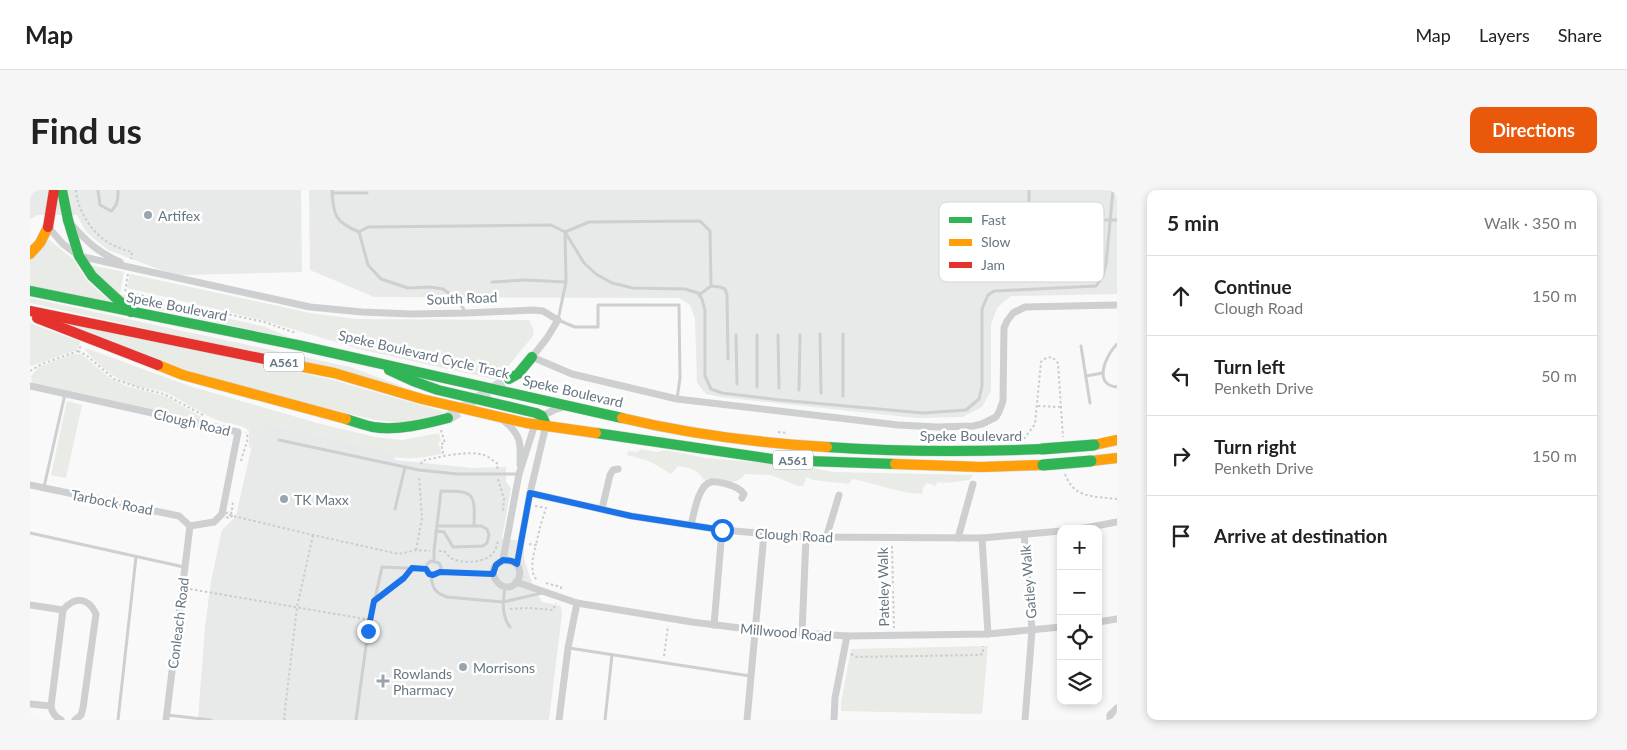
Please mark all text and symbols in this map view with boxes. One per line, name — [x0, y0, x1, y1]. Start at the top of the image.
text: Map — [25, 20, 73, 49]
text: Map — [1415, 24, 1451, 46]
text: Layers — [1479, 24, 1530, 46]
text: Share — [1558, 24, 1602, 46]
button: Directions — [1470, 107, 1597, 153]
text: Find us — [30, 109, 142, 151]
legend — [939, 202, 1104, 282]
place label: Artifex — [158, 207, 200, 224]
marker: Artifex — [142, 209, 154, 221]
text: 5 min — [1167, 210, 1219, 235]
text: Fast — [981, 211, 1006, 228]
text: Walk · 350 m — [1484, 213, 1577, 232]
text: Slow — [981, 233, 1011, 250]
text: Jam — [981, 256, 1005, 273]
text: Continue — [1214, 275, 1292, 298]
icon: ahead — [1167, 282, 1195, 310]
text: 150 m — [1532, 286, 1577, 305]
street label: Speke Boulevard — [125, 288, 229, 324]
street label: South Road — [426, 288, 498, 308]
text: Clough Road — [1214, 298, 1303, 317]
street label: Speke Boulevard Cycle Track — [337, 326, 512, 382]
road number: A561 — [264, 352, 304, 372]
text: Turn left — [1214, 355, 1285, 378]
icon: left — [1167, 362, 1195, 390]
text: 50 m — [1541, 366, 1577, 385]
street label: Speke Boulevard — [521, 371, 625, 411]
text: Penketh Drive — [1214, 378, 1314, 397]
street label: Clough Road — [152, 405, 232, 439]
street label: Speke Boulevard — [920, 427, 1022, 444]
text: Turn right — [1214, 435, 1296, 458]
icon: right — [1167, 442, 1195, 470]
text: 150 m — [1532, 446, 1577, 465]
road number: A561 — [773, 450, 813, 470]
text: Penketh Drive — [1214, 458, 1314, 477]
street label: Tarbock Road — [70, 486, 154, 518]
place label: TK Maxx — [294, 491, 349, 508]
marker: TK Maxx — [278, 493, 290, 505]
route start — [711, 519, 734, 542]
icon: arrive — [1167, 522, 1195, 550]
street label: Clough Road — [755, 524, 833, 546]
text: Arrive at destination — [1214, 524, 1387, 547]
map controls — [1057, 525, 1102, 705]
button: + — [1057, 525, 1102, 570]
street label: Gatley Walk — [1016, 544, 1040, 620]
street label: Pateley Walk — [874, 546, 892, 627]
button: − — [1057, 570, 1102, 615]
street label: Conleach Road — [164, 576, 192, 670]
button: locate — [1057, 615, 1102, 660]
route end — [357, 620, 380, 643]
street label: Millwood Road — [739, 620, 833, 644]
place label: Morrisons — [473, 659, 535, 676]
button: layers — [1057, 660, 1102, 705]
marker: Morrisons — [457, 661, 469, 673]
place label: Rowlands Pharmacy — [393, 665, 454, 698]
marker: Rowlands Pharmacy — [377, 675, 389, 687]

